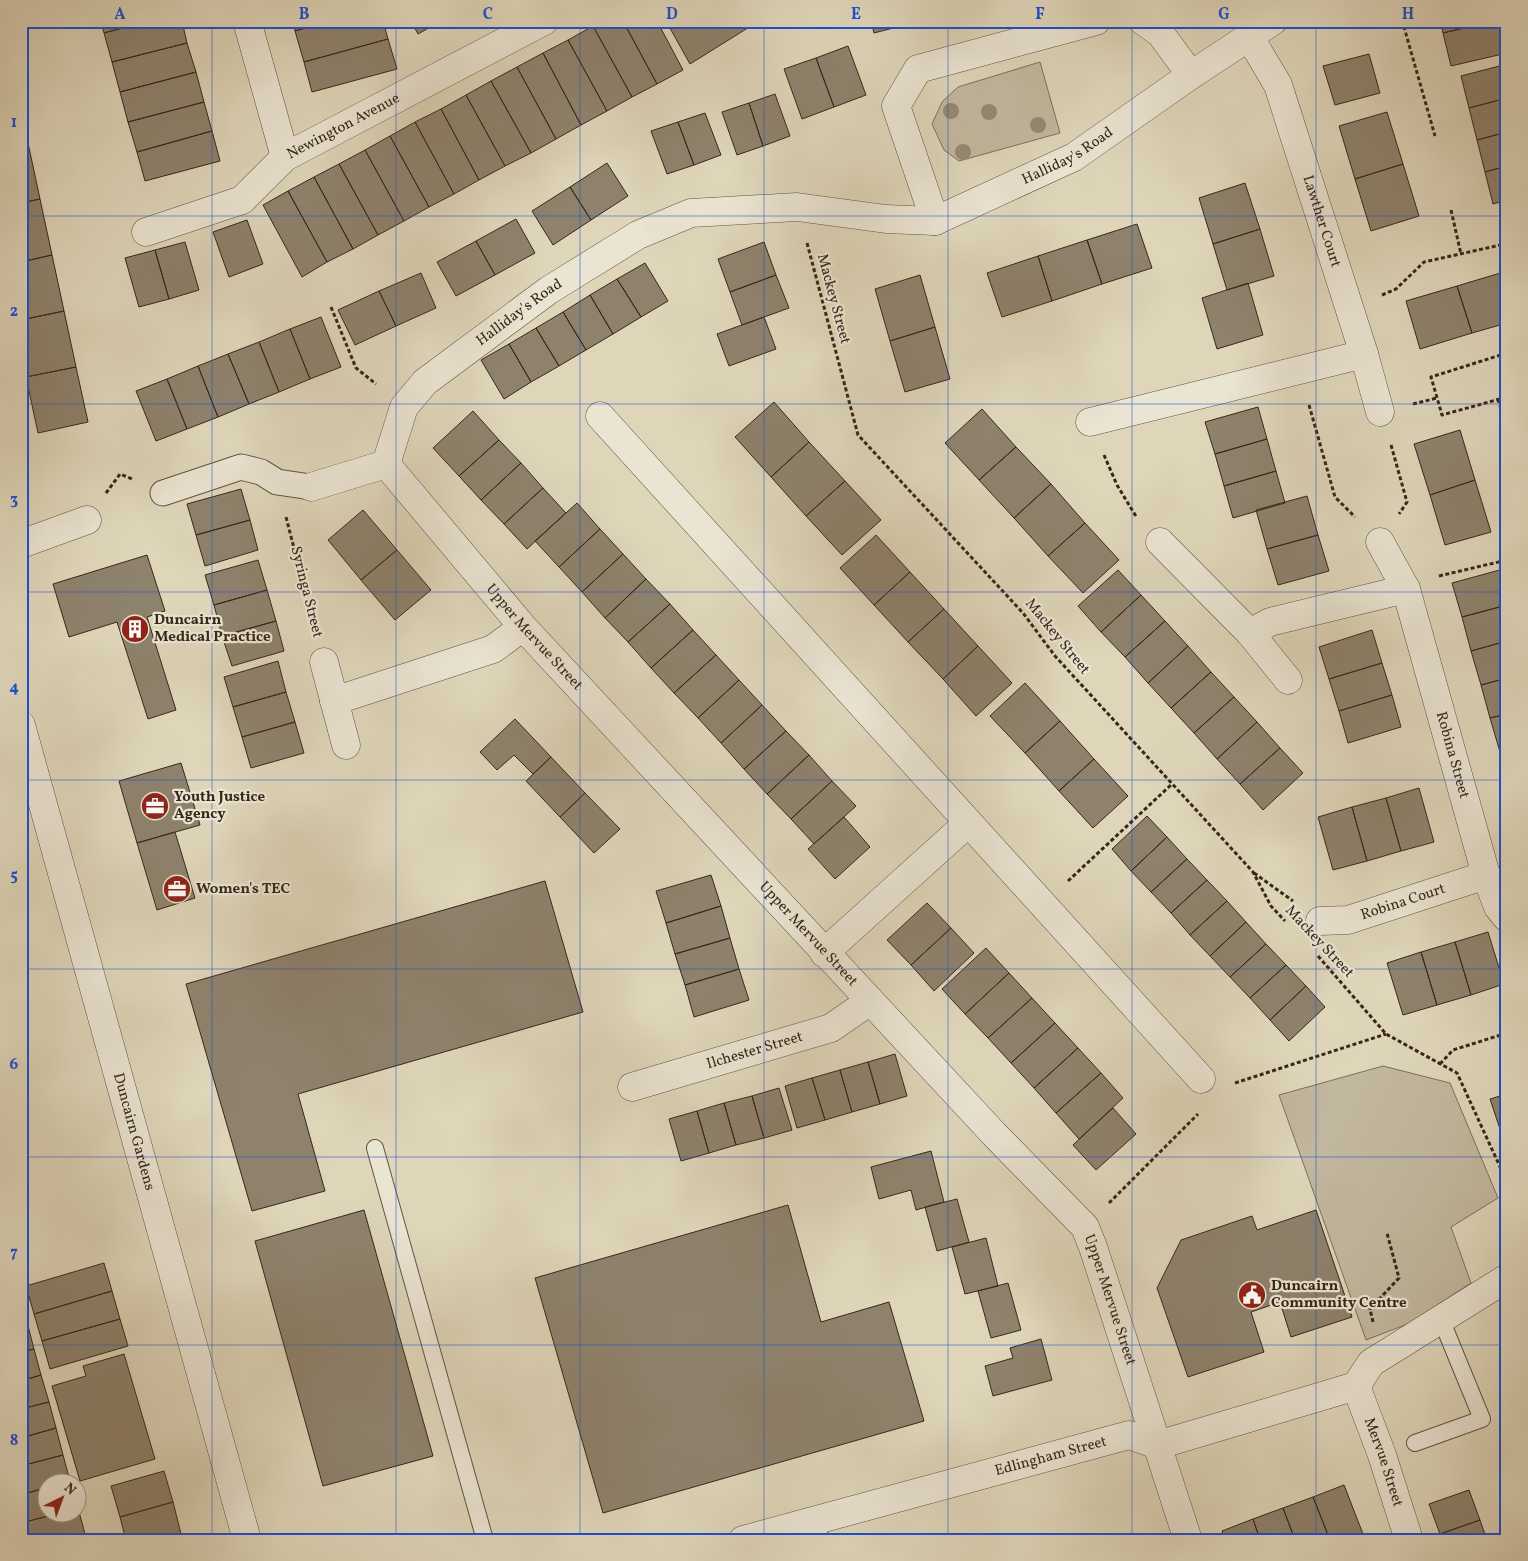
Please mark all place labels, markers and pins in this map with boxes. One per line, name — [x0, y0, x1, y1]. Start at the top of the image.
place label: Duncairn Medical Practice — [154, 610, 271, 648]
building icon: Duncairn Medical Practice — [120, 614, 150, 644]
place label: Youth Justice Agency — [174, 787, 266, 825]
office icon: Youth Justice Agency — [140, 791, 170, 821]
office icon: Women's TEC — [162, 874, 192, 904]
place label: Women's TEC — [196, 879, 291, 900]
place label: Duncairn Community Centre — [1271, 1276, 1407, 1314]
public building icon: Duncairn Community Centre — [1237, 1280, 1267, 1310]

